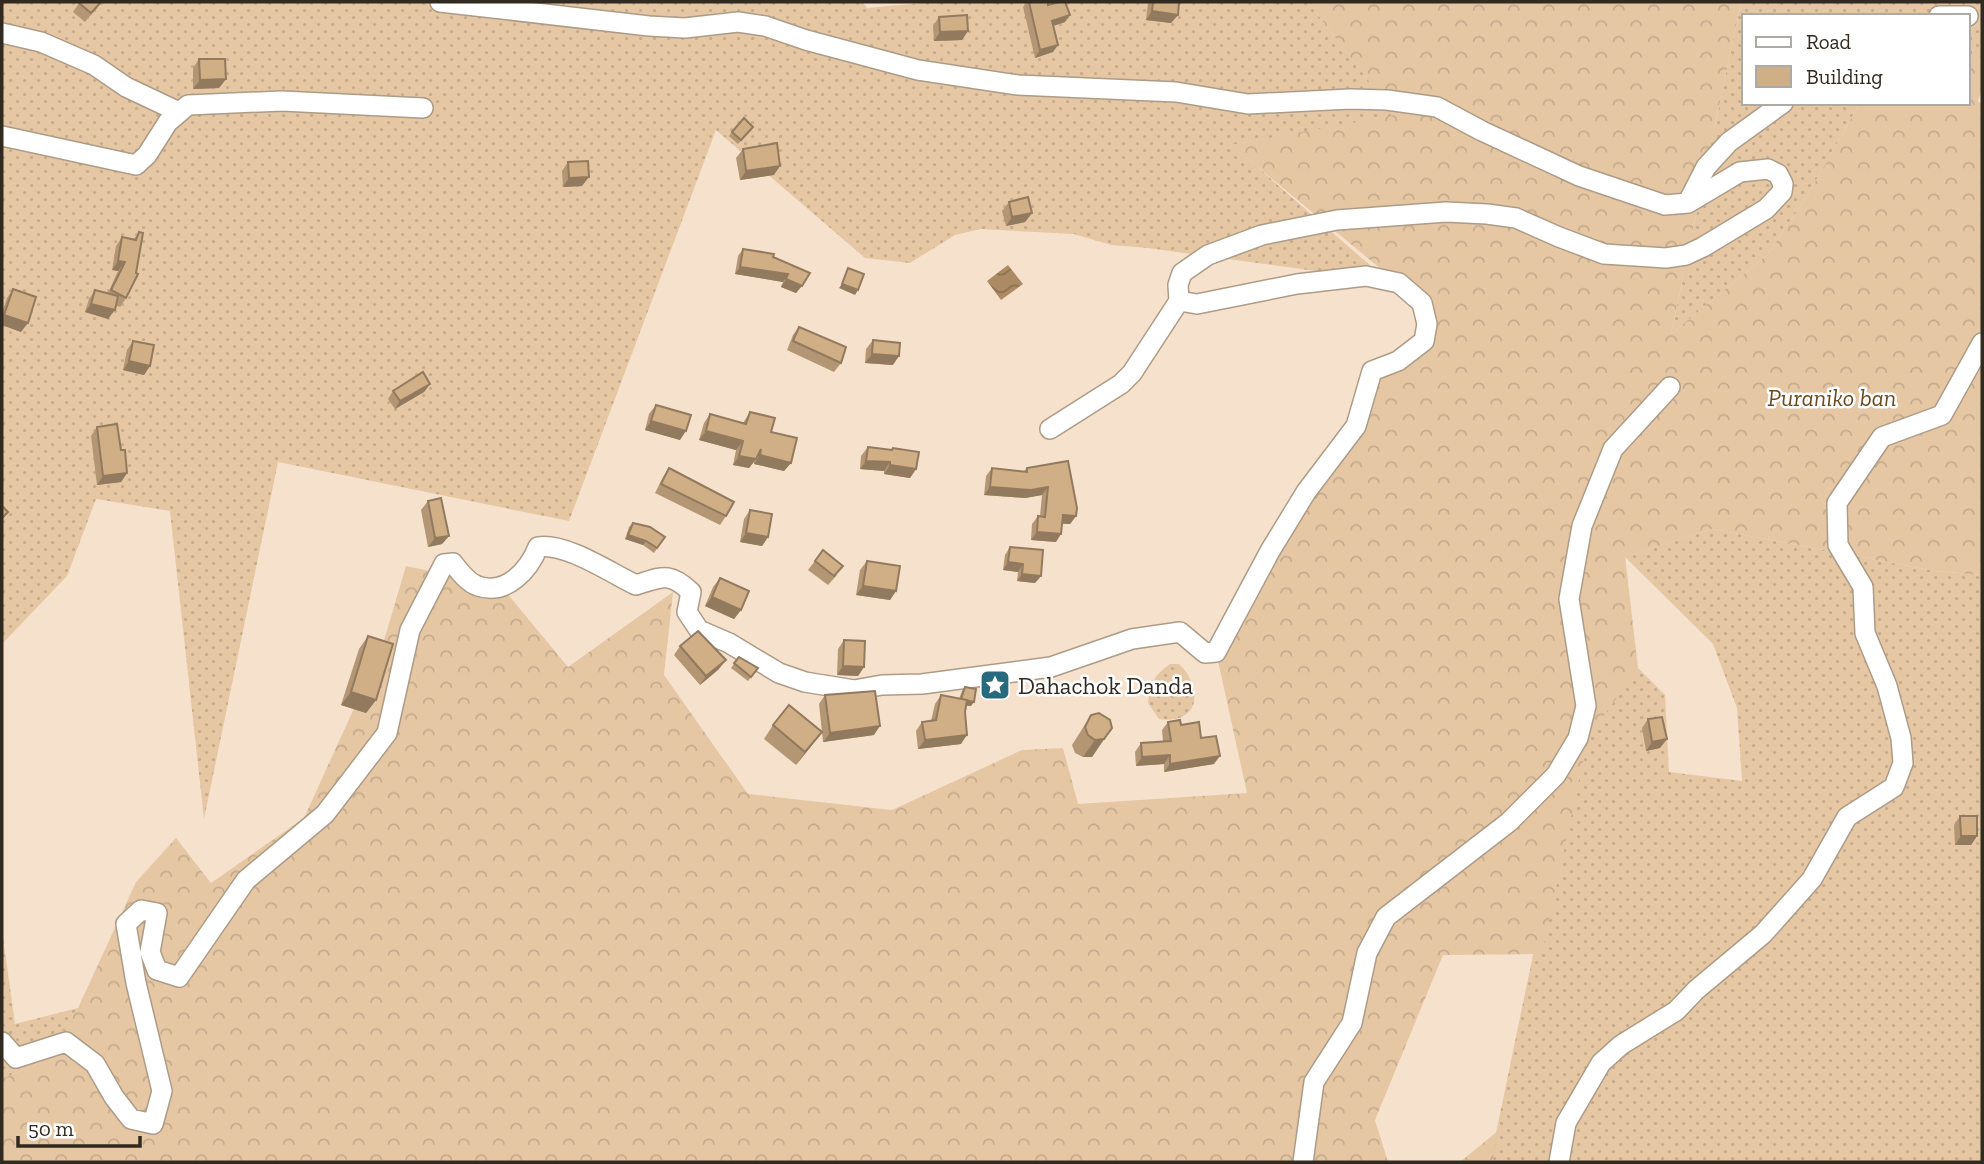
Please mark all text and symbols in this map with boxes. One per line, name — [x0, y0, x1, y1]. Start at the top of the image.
legend — [1742, 14, 1970, 105]
text: Road — [1806, 29, 1852, 54]
text: Building — [1806, 64, 1883, 89]
park label: Puraniko ban — [1768, 383, 1896, 412]
place icon: Dahachok Danda — [978, 668, 1012, 702]
place label: Dahachok Danda — [1018, 671, 1194, 700]
scale bar — [18, 1104, 140, 1148]
text: 50 m — [28, 1116, 74, 1141]

